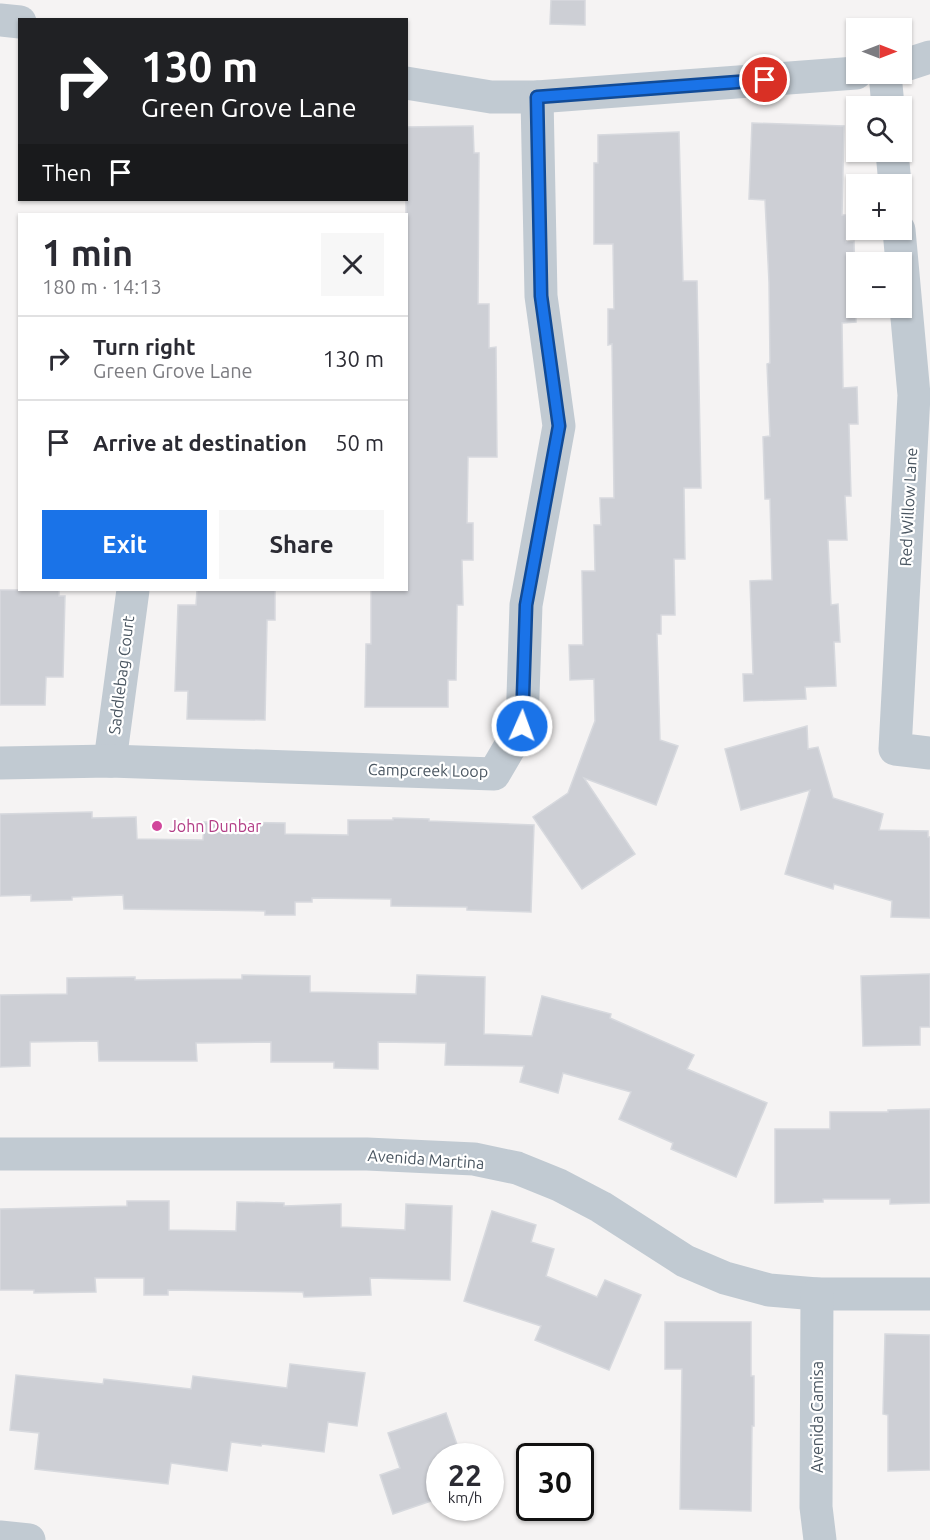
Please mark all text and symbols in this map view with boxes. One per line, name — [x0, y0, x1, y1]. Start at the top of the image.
north arrow — [846, 18, 912, 84]
map controls — [846, 18, 912, 318]
icon: right — [42, 42, 120, 120]
text: 130 m — [141, 43, 258, 90]
pin — [739, 54, 790, 105]
icon: arrive — [748, 63, 781, 96]
text: Green Grove Lane — [141, 92, 357, 122]
button: search — [846, 96, 912, 162]
icon: arrive — [104, 156, 137, 189]
text: Then — [42, 160, 92, 185]
button: + — [846, 174, 912, 240]
text: 1 min — [42, 232, 133, 273]
button: close — [321, 233, 384, 296]
button: − — [846, 252, 912, 318]
text: 180 m · 14:13 — [42, 275, 162, 298]
text: Turn right — [93, 334, 195, 359]
icon: right — [42, 342, 75, 375]
text: 130 m — [323, 346, 384, 371]
text: Green Grove Lane — [93, 359, 253, 382]
icon: arrive — [42, 426, 75, 459]
text: Arrive at destination — [93, 430, 307, 455]
text: 50 m — [335, 430, 384, 455]
street label: Red Willow Lane — [896, 447, 920, 567]
button: Exit — [42, 510, 207, 579]
button: Share — [219, 510, 384, 579]
street label: Saddlebag Court — [105, 614, 137, 735]
position arrow — [490, 694, 554, 758]
street label: Campcreek Loop — [368, 760, 488, 780]
place label: John Dunbar — [169, 817, 261, 835]
marker: John Dunbar — [150, 819, 164, 833]
street label: Avenida Martina — [367, 1146, 485, 1172]
street label: Avenida Camisa — [808, 1361, 826, 1473]
speed limit sign: 30 — [516, 1443, 594, 1521]
text: 22 — [448, 1458, 482, 1492]
text: km/h — [448, 1489, 482, 1506]

